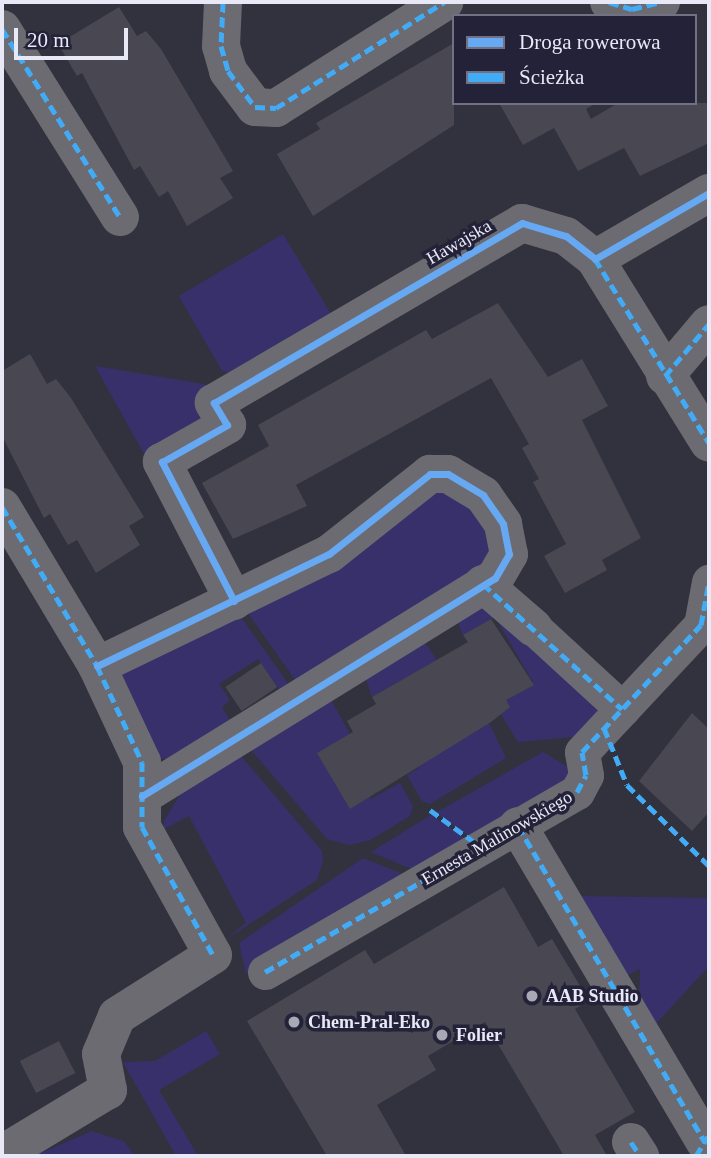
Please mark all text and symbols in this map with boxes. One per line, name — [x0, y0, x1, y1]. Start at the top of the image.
scale bar — [18, 14, 131, 58]
legend — [452, 14, 697, 105]
text: 20 m — [27, 28, 70, 52]
text: Droga rowerowa — [519, 30, 661, 54]
text: Ścieżka — [519, 65, 584, 89]
street label: Hawajska — [423, 215, 495, 269]
street label: Ernesta Malinowskiego — [418, 786, 576, 890]
place label: AAB Studio — [546, 985, 639, 1007]
marker: AAB Studio — [524, 988, 540, 1004]
place label: Chem-Pral-Eko — [308, 1011, 430, 1033]
marker: Chem-Pral-Eko — [286, 1014, 302, 1030]
place label: Folier — [456, 1024, 502, 1046]
marker: Folier — [434, 1027, 450, 1043]

